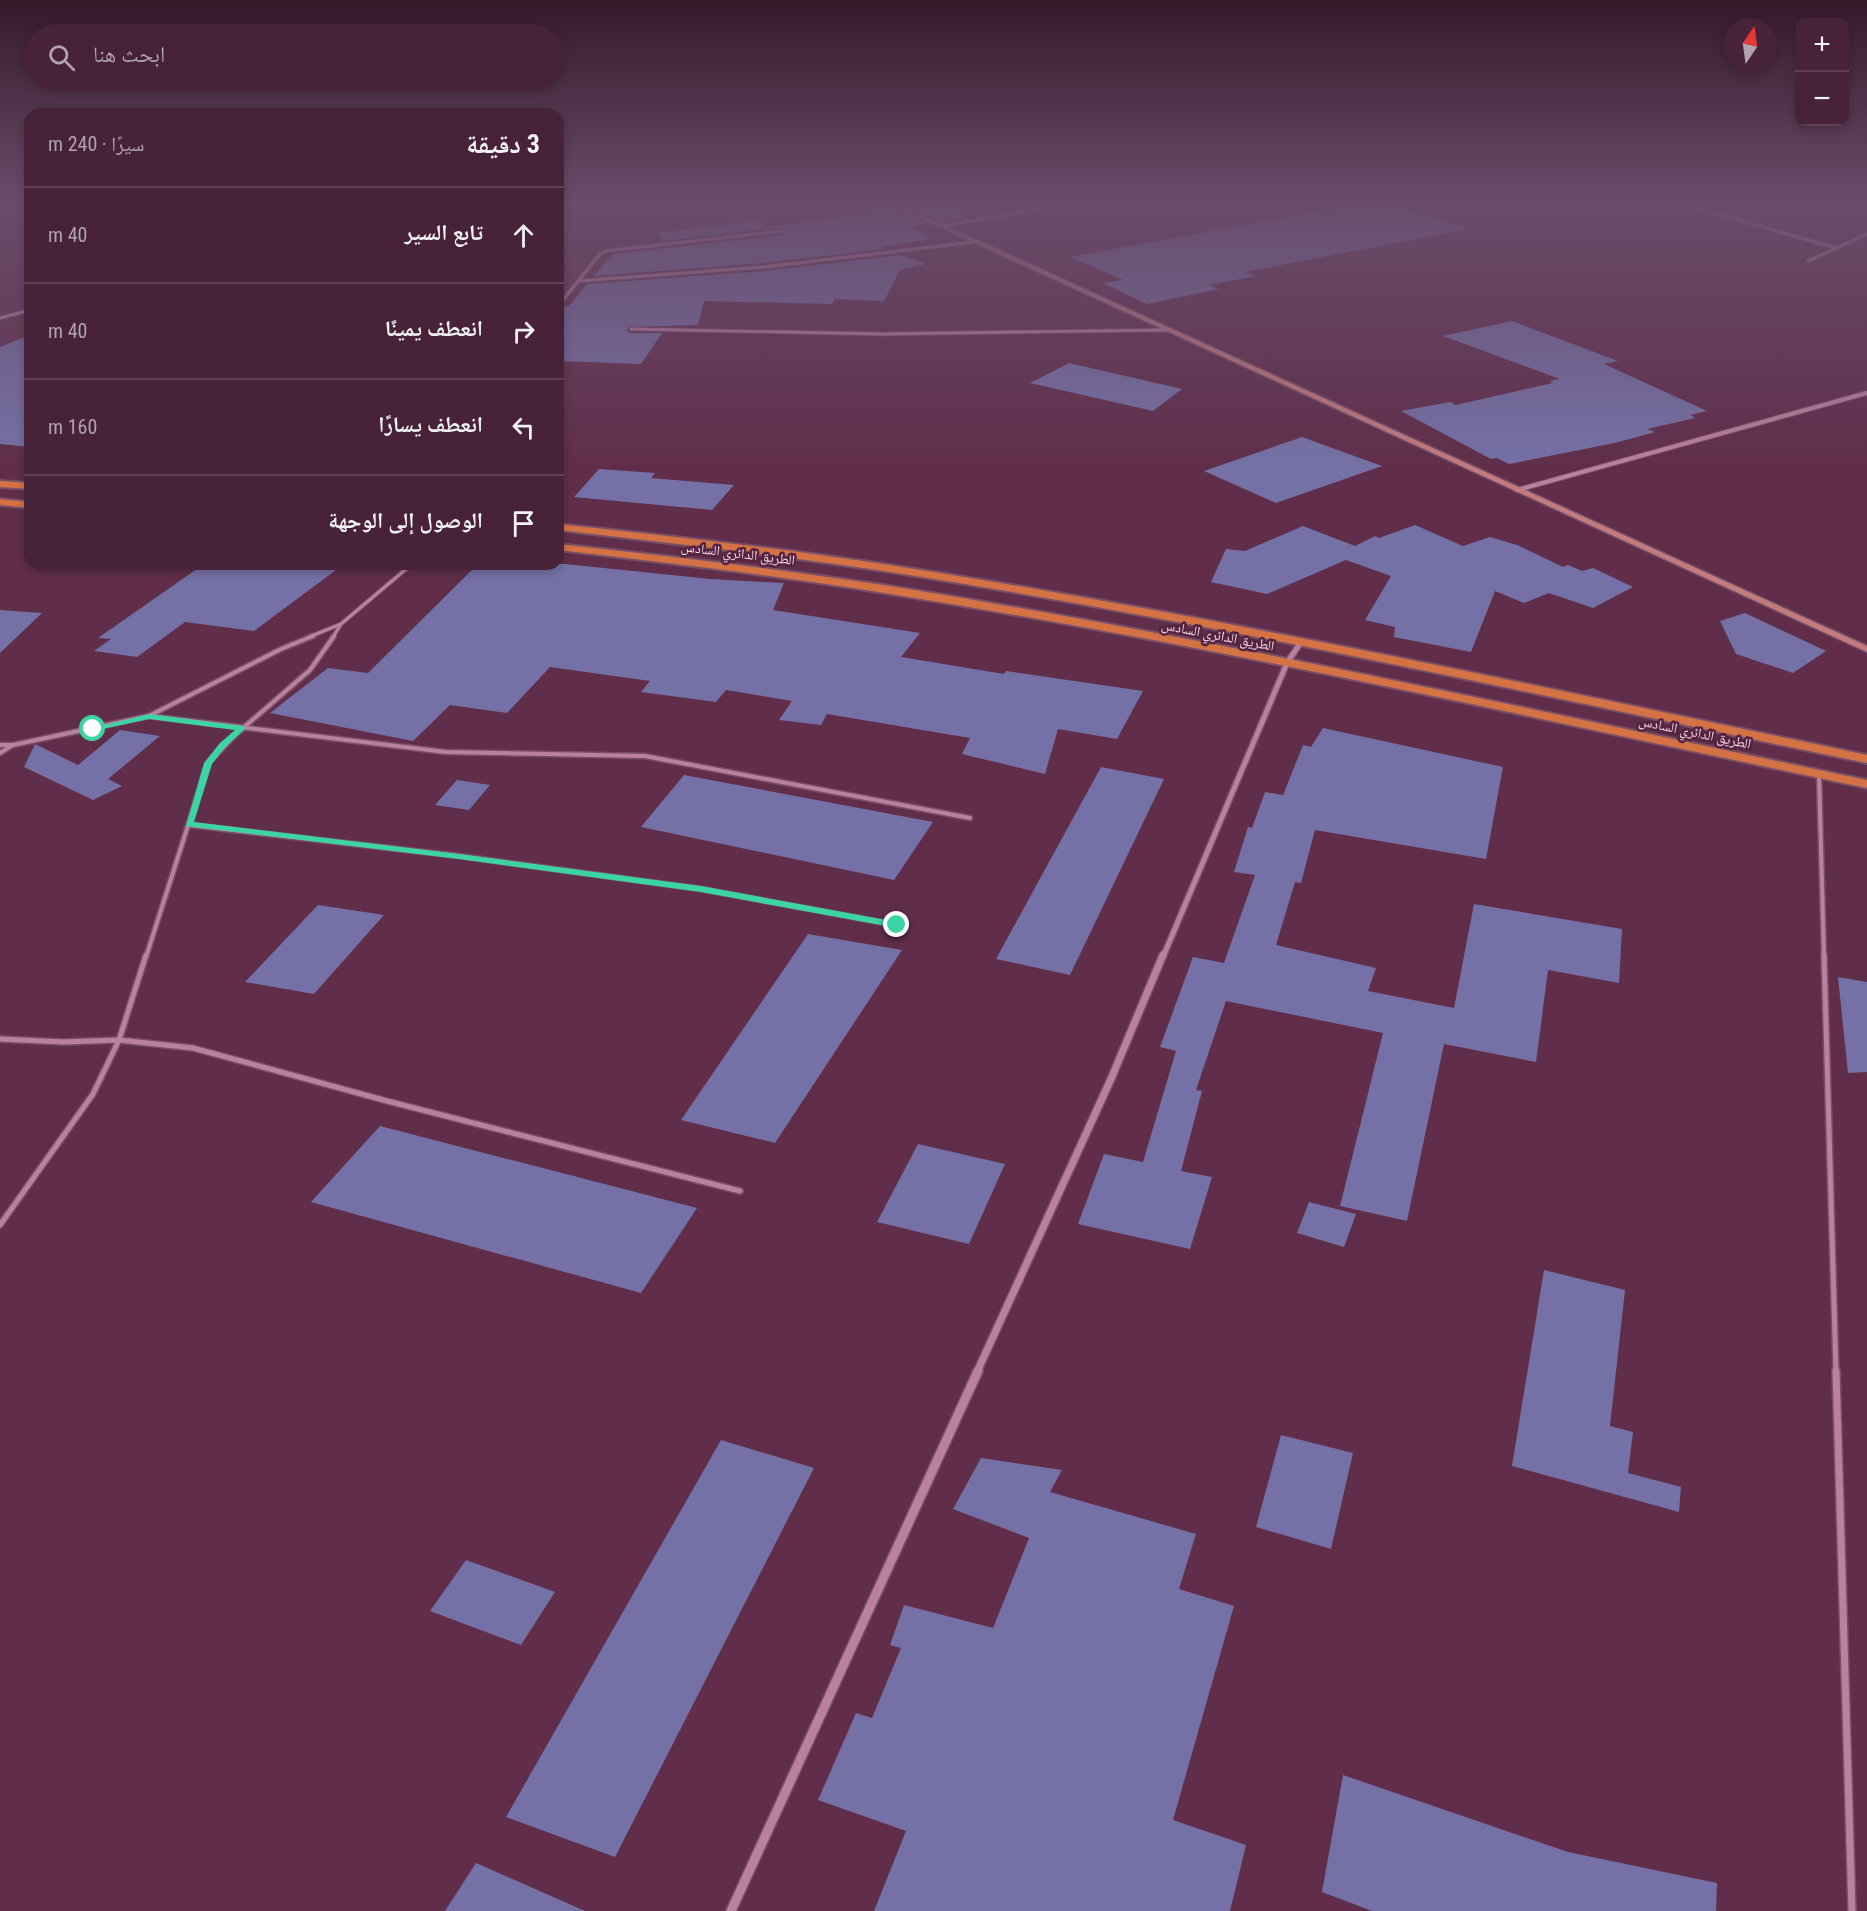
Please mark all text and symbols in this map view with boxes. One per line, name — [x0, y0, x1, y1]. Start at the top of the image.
north arrow — [1723, 18, 1777, 72]
map controls — [1795, 18, 1849, 126]
button: + — [1795, 18, 1849, 72]
search box — [24, 24, 564, 90]
icon: search — [45, 41, 78, 74]
text: ابحث هنا — [93, 42, 165, 67]
button: − — [1795, 72, 1849, 126]
text: 3 دقيقة — [466, 129, 540, 159]
text: سيرًا · 240 m — [48, 132, 145, 156]
icon: ahead — [507, 219, 540, 252]
text: تابع السير — [405, 220, 483, 245]
text: 40 m — [48, 223, 87, 247]
icon: right — [507, 315, 540, 348]
text: انعطف يمينًا — [385, 316, 483, 341]
text: 40 m — [48, 319, 87, 343]
icon: left — [507, 411, 540, 444]
text: انعطف يسارًا — [378, 412, 483, 437]
text: 160 m — [48, 415, 97, 439]
icon: arrive — [507, 507, 540, 540]
text: الوصول إلى الوجهة — [328, 508, 483, 533]
street label: الطريق الدائري السادس — [680, 538, 796, 571]
street label: الطريق الدائري السادس — [1160, 616, 1276, 657]
street label: الطريق الدائري السادس — [1637, 712, 1753, 755]
route start — [79, 715, 105, 741]
route end — [883, 911, 909, 937]

